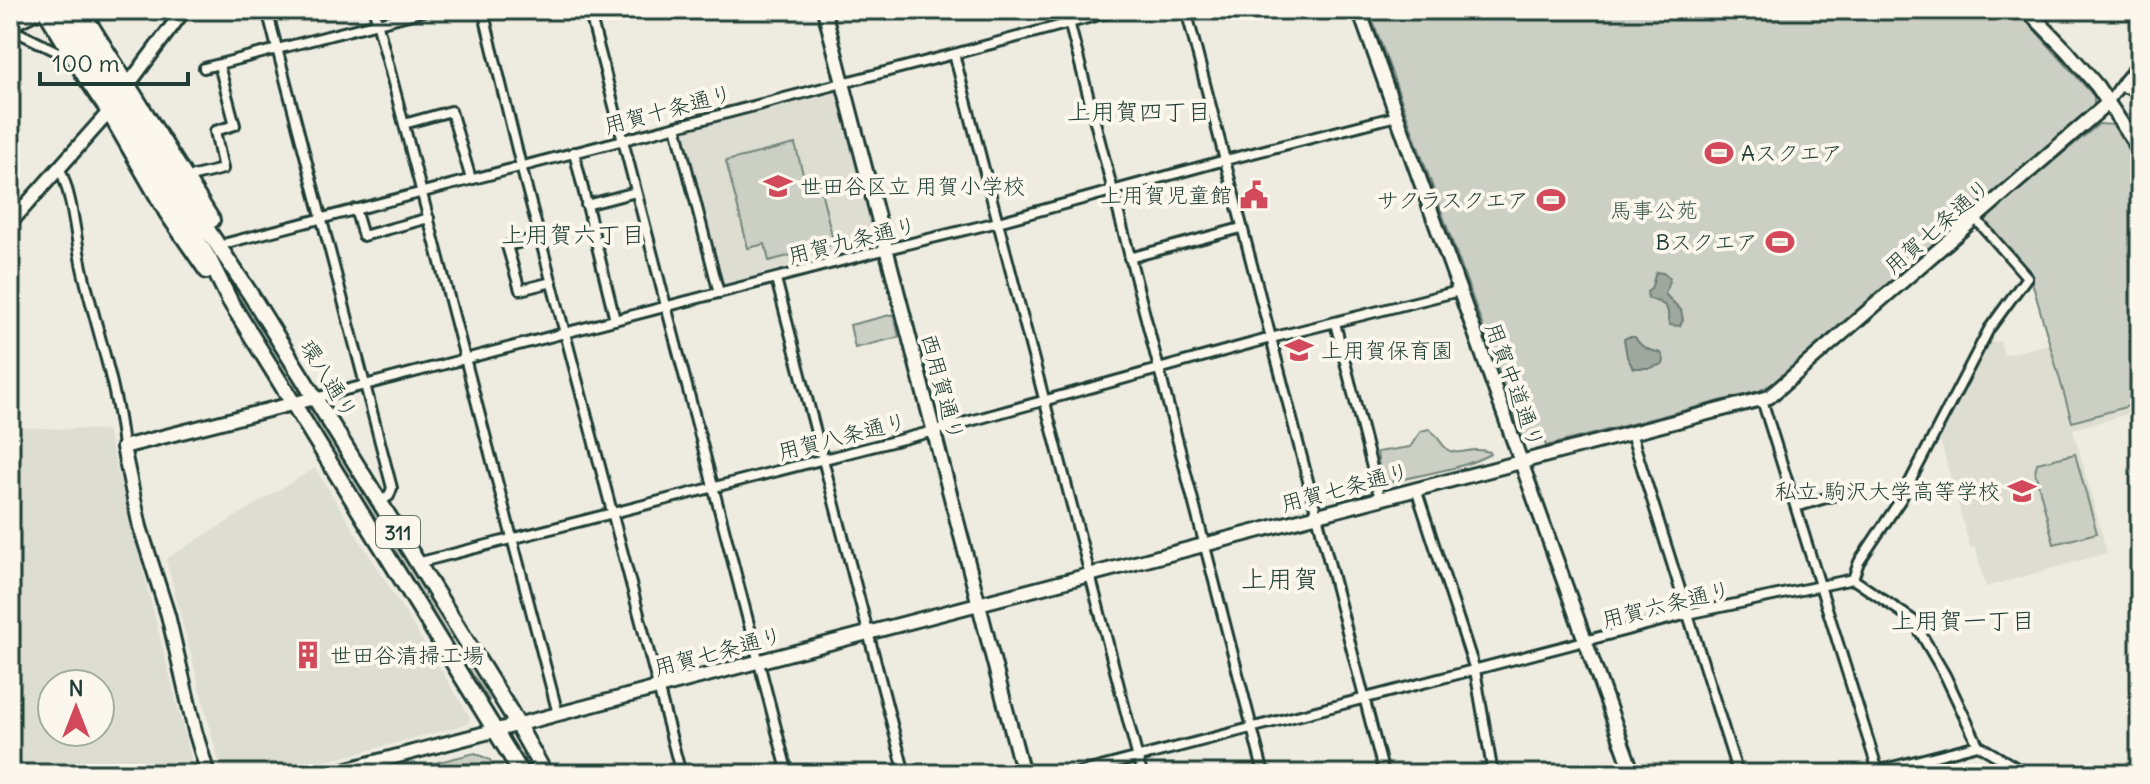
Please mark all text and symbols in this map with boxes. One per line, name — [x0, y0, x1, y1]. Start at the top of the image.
scale bar — [40, 36, 188, 86]
text: 100 m — [52, 48, 120, 78]
street label: 用賀十条通り — [601, 78, 735, 140]
district label: 上用賀四丁目 — [1067, 96, 1211, 126]
sports icon: Aスクエア — [1704, 138, 1734, 168]
place label: Aスクエア — [1741, 139, 1843, 167]
school or university icon: 世田谷区立 用賀小学校 — [763, 171, 793, 201]
place label: 世田谷区立 用賀小学校 — [800, 172, 1025, 200]
street label: 用賀七条通り — [1878, 172, 1996, 280]
public building icon: 上用賀児童館 — [1239, 180, 1269, 210]
place label: 上用賀児童館 — [1100, 181, 1232, 209]
sports icon: サクラスクエア — [1536, 185, 1566, 215]
place label: サクラスクエア — [1377, 186, 1529, 214]
park label: 馬事公苑 — [1610, 196, 1698, 224]
street label: 用賀九条通り — [785, 210, 919, 270]
district label: 上用賀六丁目 — [501, 219, 645, 249]
sports icon: Bスクエア — [1765, 227, 1795, 257]
place label: Bスクエア — [1656, 228, 1758, 256]
street label: 用賀中道通り — [1479, 318, 1551, 452]
street label: 西用賀通り — [915, 330, 971, 444]
street label: 環八通り — [294, 334, 364, 424]
school or university icon: 上用賀保育園 — [1284, 335, 1314, 365]
place label: 上用賀保育園 — [1321, 336, 1453, 364]
street label: 用賀八条通り — [775, 406, 909, 466]
street label: 用賀七条通り — [1278, 456, 1412, 518]
school or university icon: 私立 駒沢大学高等学校 — [2007, 476, 2037, 506]
place label: 私立 駒沢大学高等学校 — [1775, 477, 2000, 505]
road number: 311 — [376, 516, 420, 548]
district label: 上用賀 — [1241, 562, 1319, 595]
street label: 用賀六条通り — [1599, 574, 1733, 634]
district label: 上用賀一丁目 — [1891, 605, 2035, 635]
street label: 用賀七条通り — [651, 620, 785, 682]
building icon: 世田谷清掃工場 — [293, 640, 323, 670]
place label: 世田谷清掃工場 — [330, 641, 484, 669]
north arrow — [36, 668, 116, 748]
text: N — [68, 674, 84, 702]

